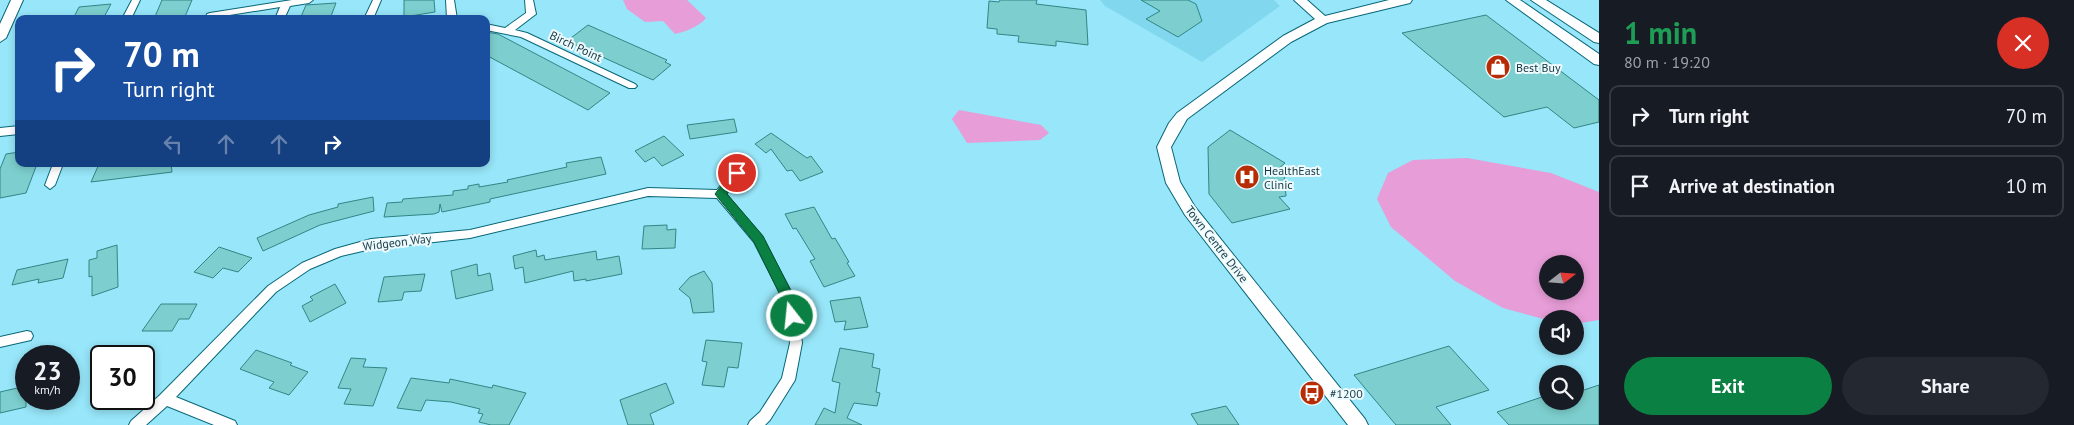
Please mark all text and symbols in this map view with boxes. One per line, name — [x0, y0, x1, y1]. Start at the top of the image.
text: 1 min — [1624, 13, 1697, 52]
button: close — [1997, 17, 2049, 69]
street label: Birch Point — [547, 27, 605, 65]
text: 70 m — [123, 31, 200, 77]
icon: right — [40, 35, 105, 100]
text: 80 m · 19:20 — [1624, 52, 1710, 72]
shop icon: Best Buy — [1485, 54, 1511, 80]
place label: Best Buy — [1516, 60, 1561, 75]
text: Turn right — [123, 75, 215, 103]
icon: right — [1626, 102, 1654, 130]
text: Turn right — [1669, 104, 1749, 128]
text: 70 m — [2006, 104, 2047, 128]
icon: left — [159, 130, 187, 158]
icon: ahead — [212, 130, 240, 158]
icon: ahead — [265, 130, 293, 158]
icon: right — [318, 130, 346, 158]
pin — [716, 152, 758, 194]
icon: arrive — [723, 159, 751, 187]
place label: HealthEast Clinic — [1264, 163, 1320, 192]
hospital icon: HealthEast Clinic — [1234, 164, 1260, 190]
icon: arrive — [1626, 172, 1654, 200]
text: Arrive at destination — [1669, 174, 1835, 198]
text: 10 m — [2006, 174, 2047, 198]
street label: Town Centre Drive — [1182, 203, 1252, 285]
street label: Widgeon Way — [362, 230, 433, 254]
north arrow — [1539, 255, 1584, 300]
map controls — [1539, 255, 1584, 410]
position arrow — [765, 289, 817, 341]
button: sound — [1539, 310, 1584, 355]
speed limit sign: 30 — [90, 345, 155, 410]
text: 23 — [33, 355, 62, 387]
button: Exit — [1624, 357, 1832, 415]
button: Share — [1842, 357, 2049, 415]
button: search — [1539, 365, 1584, 410]
bus stop icon: #1200 — [1299, 380, 1325, 406]
text: km/h — [34, 382, 61, 397]
place label: #1200 — [1330, 386, 1363, 401]

